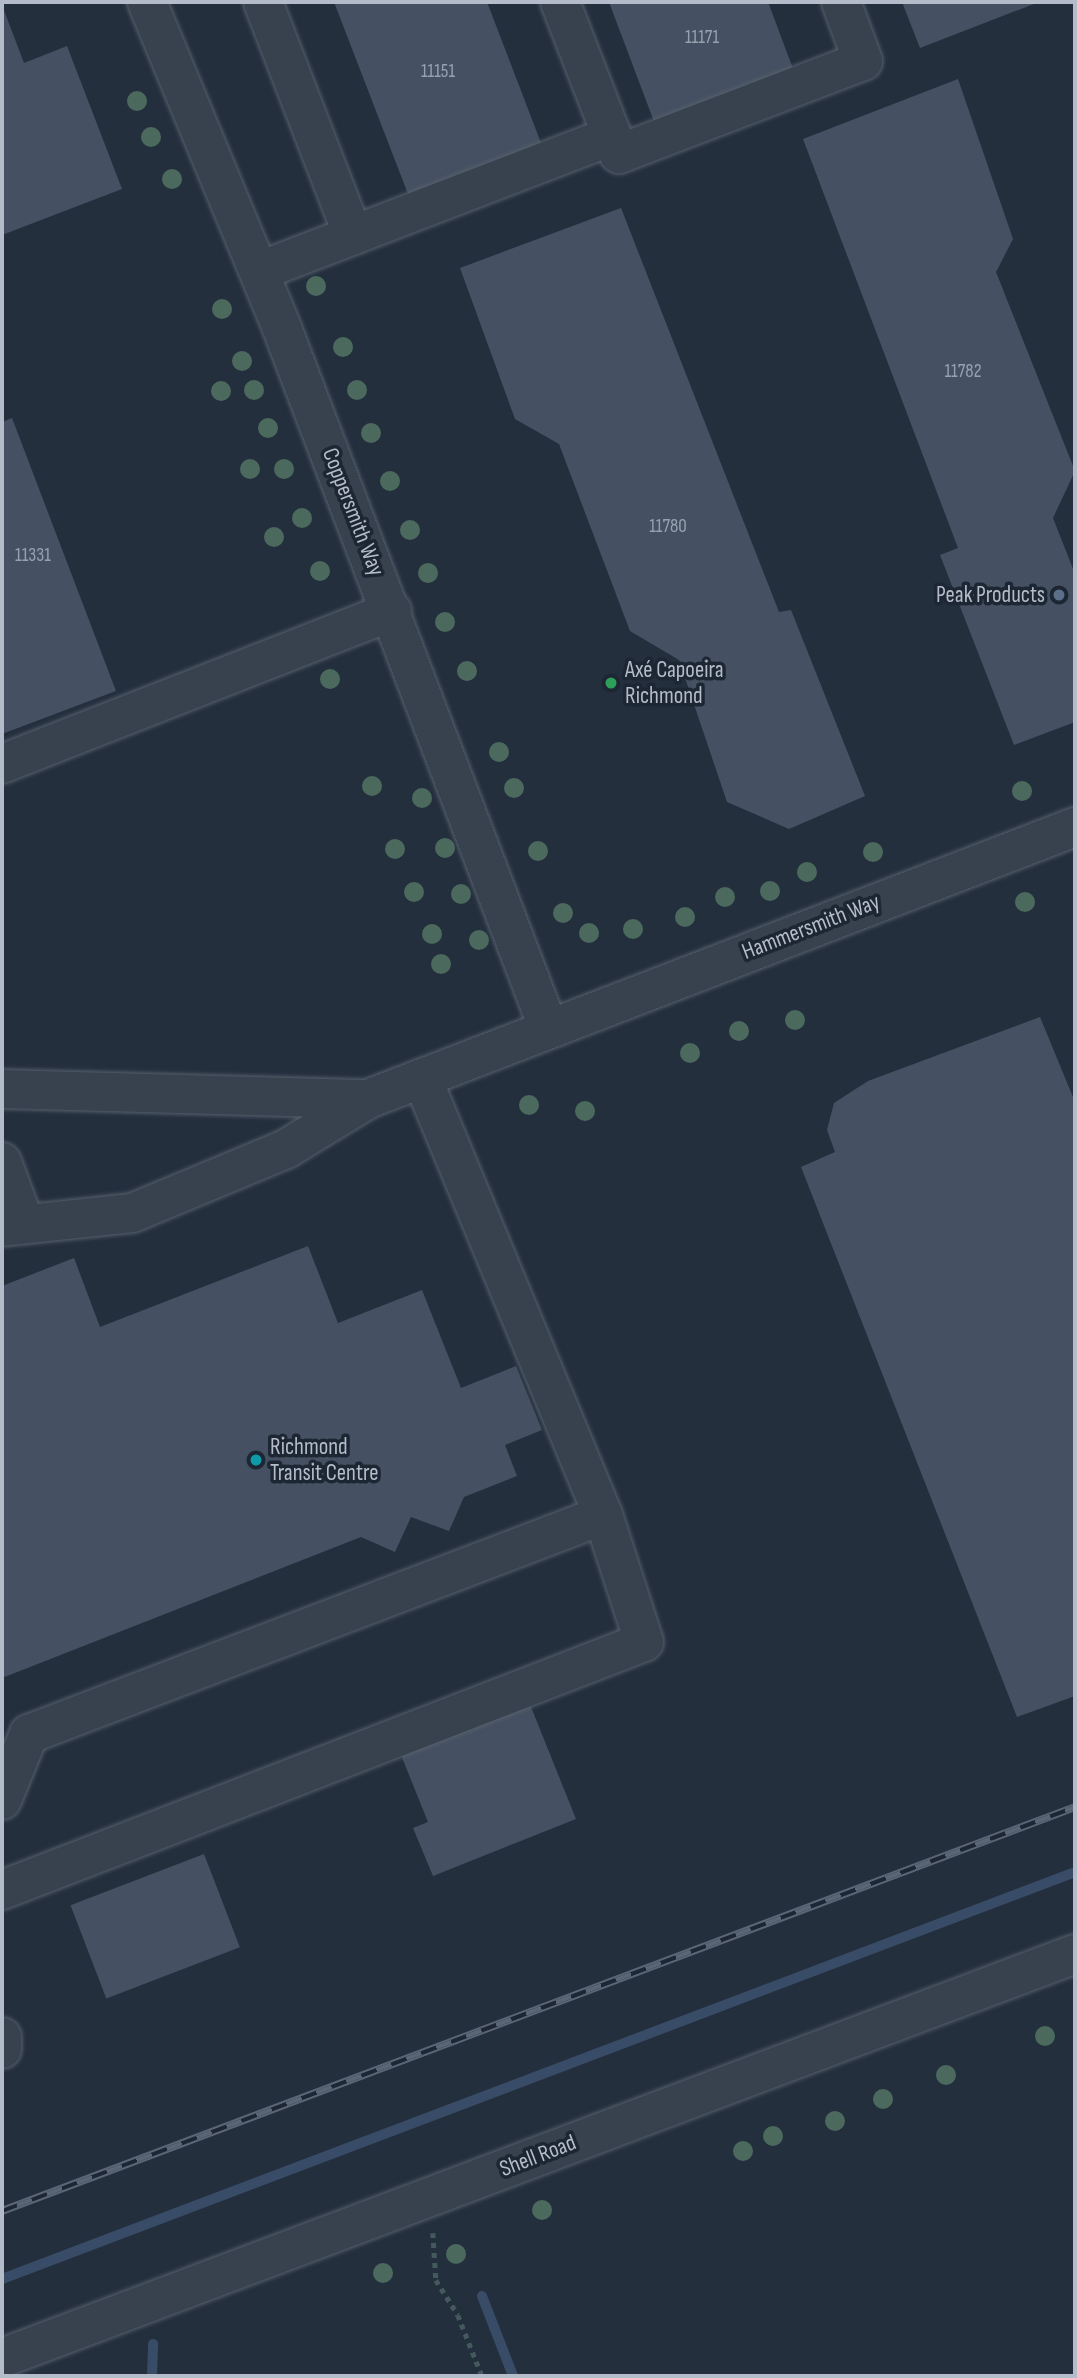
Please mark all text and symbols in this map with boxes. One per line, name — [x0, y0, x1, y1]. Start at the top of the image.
house number: 11171 — [685, 27, 719, 49]
house number: 11151 — [421, 61, 455, 83]
house number: 11782 — [944, 361, 982, 383]
street label: Coppersmith Way — [316, 444, 390, 580]
house number: 11780 — [649, 516, 687, 538]
house number: 11331 — [15, 545, 51, 567]
place label: Peak Products — [936, 581, 1045, 609]
marker: Peak Products — [1051, 587, 1067, 603]
place label: Axé Capoeira Richmond — [625, 656, 724, 710]
marker: Axé Capoeira Richmond — [603, 675, 619, 691]
street label: Hammersmith Way — [738, 888, 884, 966]
place label: Richmond Transit Centre — [270, 1433, 378, 1487]
marker: Richmond Transit Centre — [248, 1452, 264, 1468]
street label: Shell Road — [496, 2129, 580, 2183]

